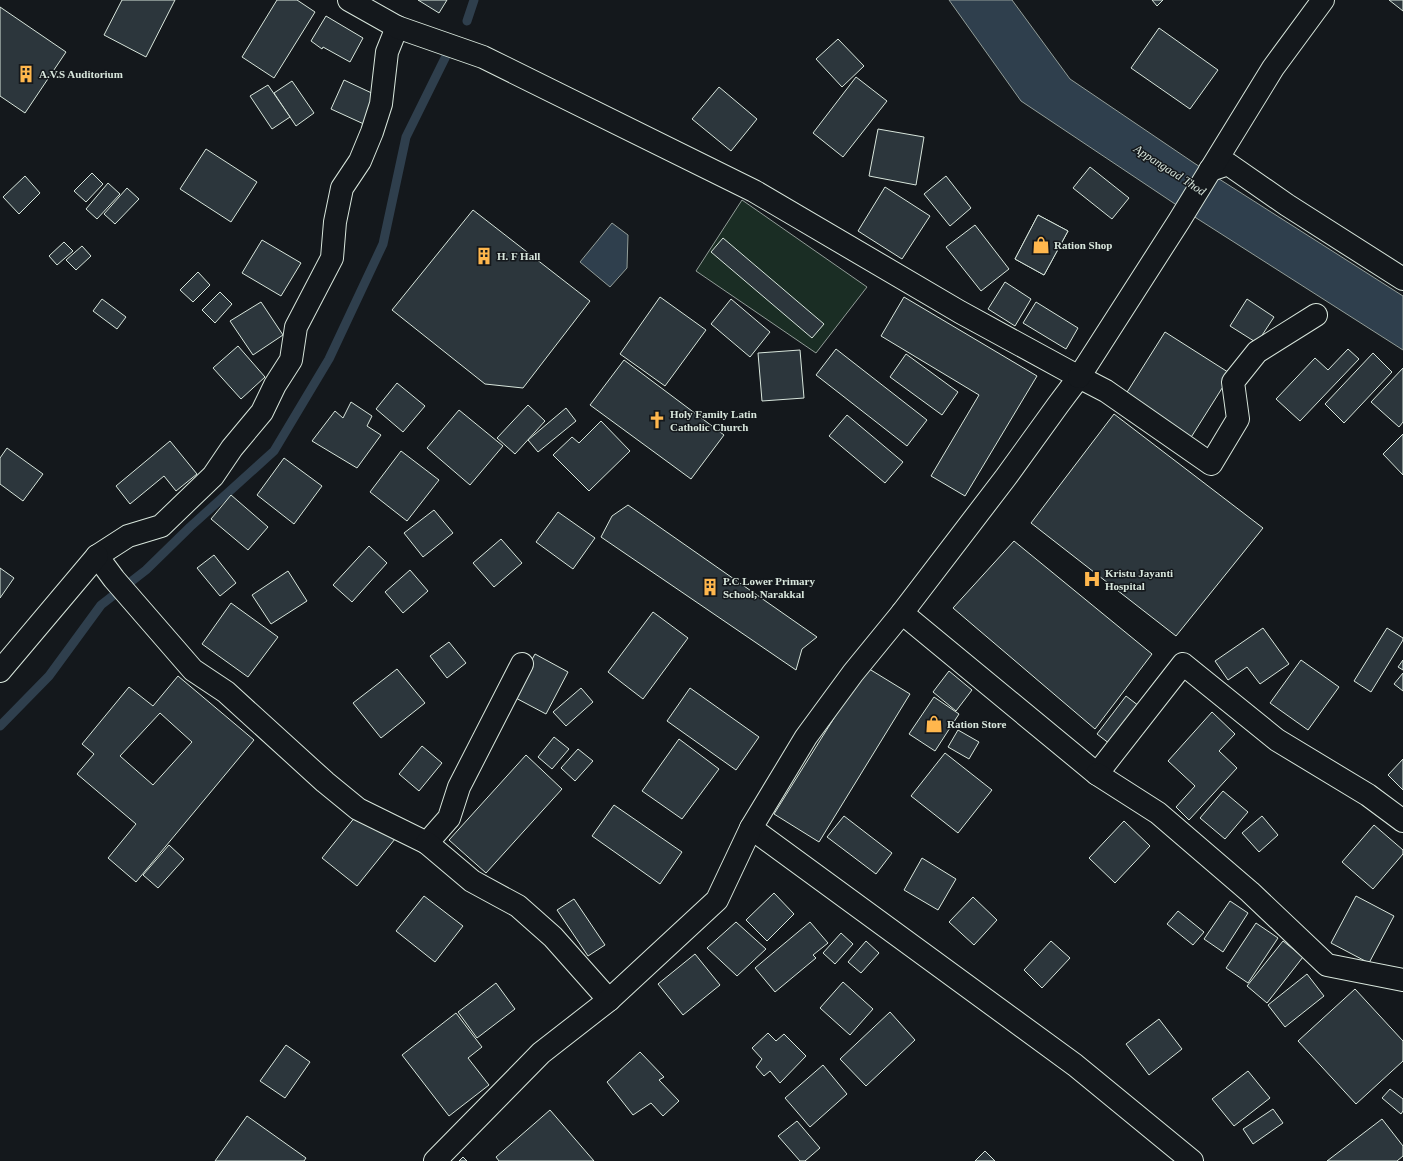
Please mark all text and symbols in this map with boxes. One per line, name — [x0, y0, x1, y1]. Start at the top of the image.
building icon: A.V.S Auditorium — [16, 64, 36, 84]
place label: A.V.S Auditorium — [39, 68, 123, 80]
water label: Appangaad Thod — [1131, 141, 1209, 199]
shop icon: Ration Shop — [1031, 235, 1051, 255]
place label: Ration Shop — [1054, 239, 1112, 251]
building icon: H. F Hall — [474, 246, 494, 266]
place label: H. F Hall — [497, 250, 540, 262]
place label: Holy Family Latin Catholic Church — [670, 408, 757, 433]
church icon: Holy Family Latin Catholic Church — [647, 410, 667, 430]
place label: Kristu Jayanti Hospital — [1105, 567, 1173, 592]
hospital icon: Kristu Jayanti Hospital — [1082, 569, 1102, 589]
place label: P.C Lower Primary School, Narakkal — [723, 575, 815, 600]
building icon: P.C Lower Primary School, Narakkal — [700, 577, 720, 597]
shop icon: Ration Store — [924, 714, 944, 734]
place label: Ration Store — [947, 718, 1006, 730]

